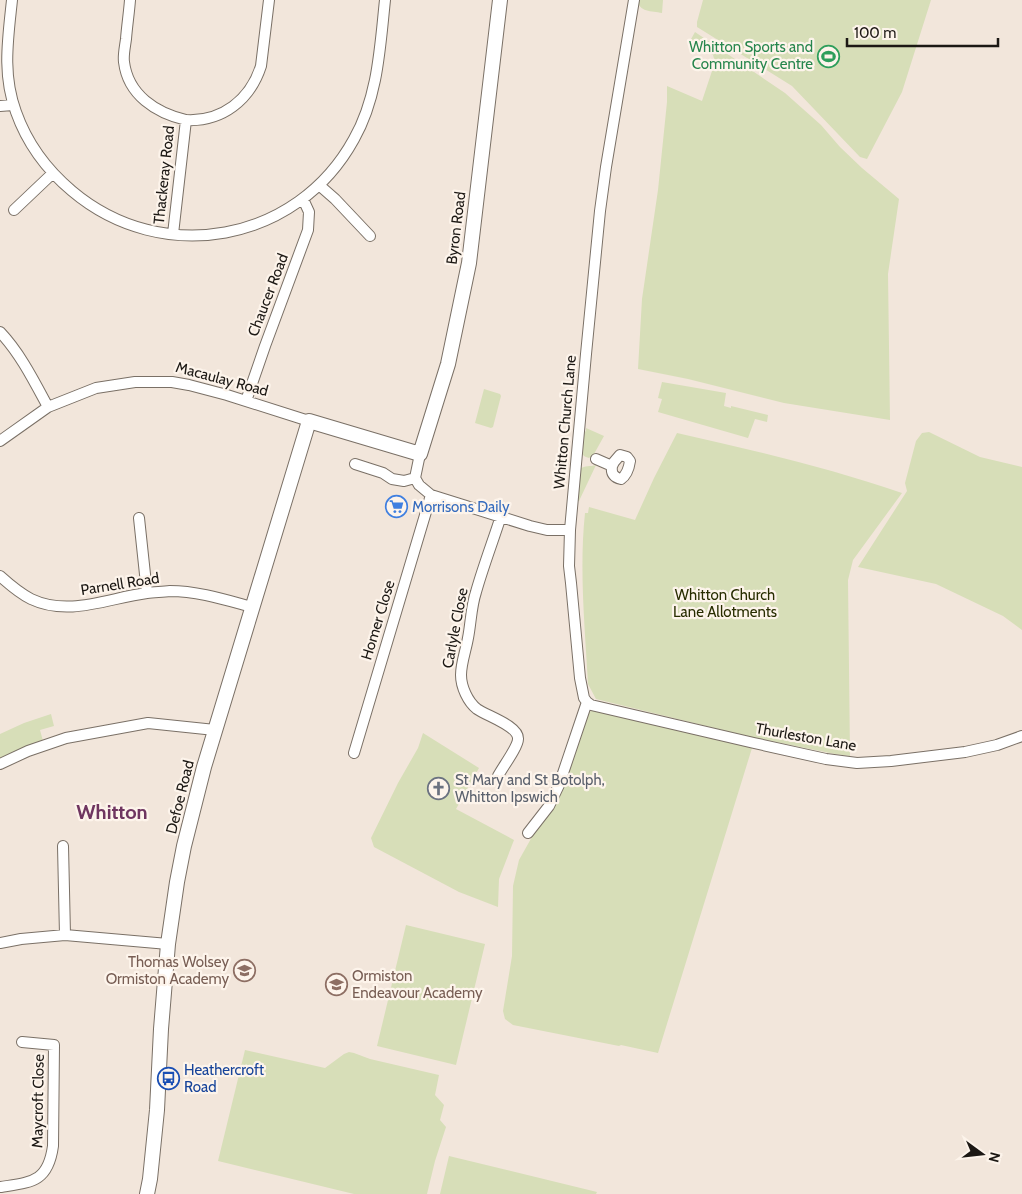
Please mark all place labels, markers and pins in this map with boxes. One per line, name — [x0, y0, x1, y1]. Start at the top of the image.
place label: Whitton Sports and Community Centre — [689, 38, 813, 73]
sports icon: Whitton Sports and Community Centre — [817, 44, 841, 68]
supermarket icon: Morrisons Daily — [384, 495, 408, 519]
place label: Morrisons Daily — [412, 498, 510, 516]
place label: St Mary and St Botolph, Whitton Ipswich — [455, 771, 605, 806]
church icon: St Mary and St Botolph, Whitton Ipswich — [427, 777, 451, 801]
place label: Thomas Wolsey Ormiston Academy — [106, 953, 229, 988]
school or university icon: Thomas Wolsey Ormiston Academy — [233, 959, 257, 983]
place label: Ormiston Endeavour Academy — [352, 967, 483, 1002]
school or university icon: Ormiston Endeavour Academy — [324, 973, 348, 997]
place label: Heathercroft Road — [184, 1061, 264, 1096]
bus stop icon: Heathercroft Road — [156, 1067, 180, 1091]

